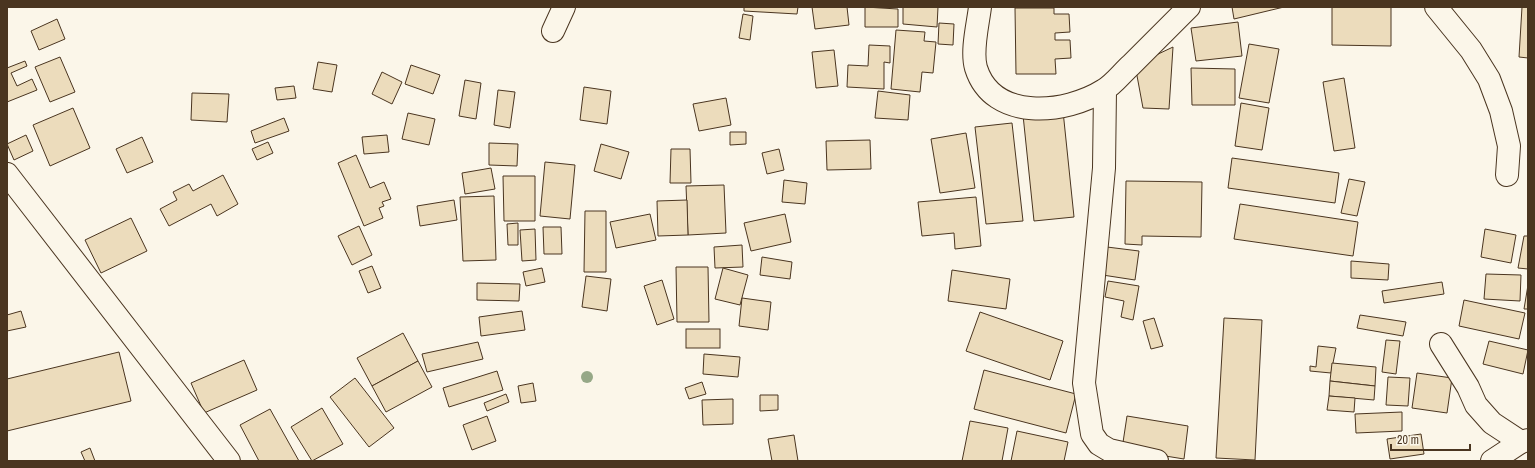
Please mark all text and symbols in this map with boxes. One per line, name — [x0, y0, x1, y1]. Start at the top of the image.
scale bar — [1391, 426, 1470, 452]
text: 20 m — [1397, 432, 1419, 448]

